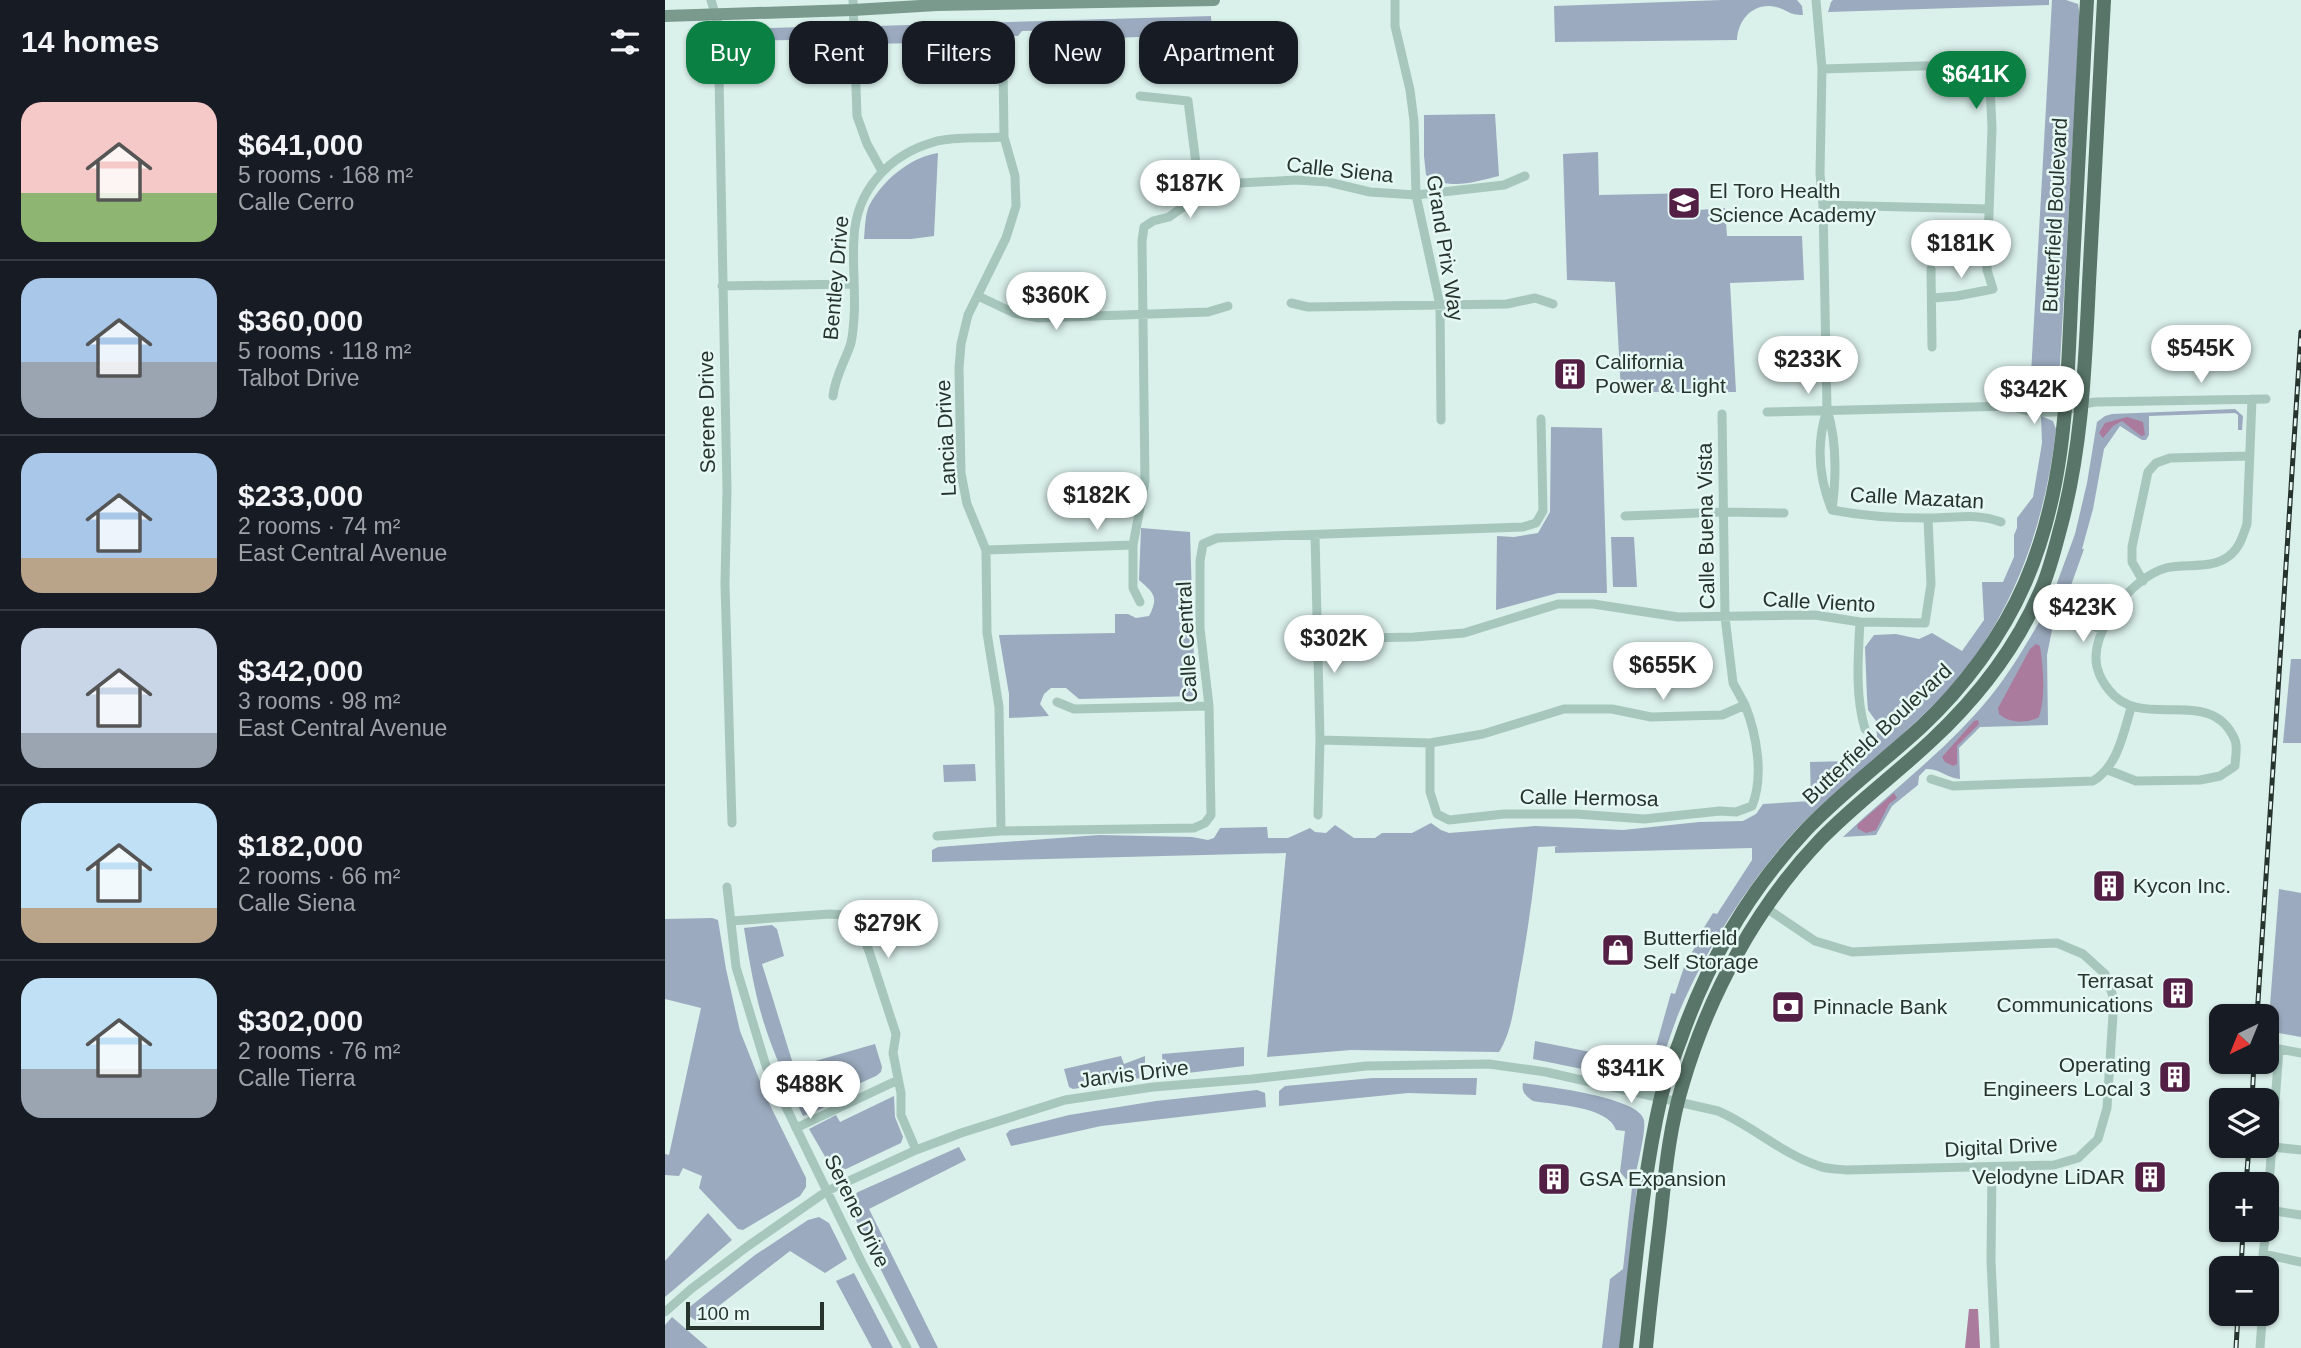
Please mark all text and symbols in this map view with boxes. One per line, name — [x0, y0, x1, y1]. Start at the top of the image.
chip: Buy — [686, 21, 775, 84]
chip: Rent — [789, 21, 888, 84]
chip: Filters — [902, 21, 1015, 84]
chip: New — [1029, 21, 1125, 84]
chip: Apartment — [1139, 21, 1298, 84]
icon: filters — [606, 23, 644, 61]
text: 14 homes — [21, 25, 159, 58]
pin: $641K — [1927, 52, 2025, 111]
text: $641K — [1942, 61, 2010, 87]
street label: Butterfield Boulevard — [2038, 117, 2071, 313]
text: $641,000 — [238, 128, 363, 161]
icon: home — [77, 130, 161, 214]
street label: Calle Siena — [1285, 152, 1395, 187]
pin: $187K — [1141, 160, 1239, 220]
text: 5 rooms · 168 m² — [238, 162, 413, 188]
text: $187K — [1156, 170, 1224, 196]
street label: Grand Prix Way — [1423, 173, 1468, 323]
place label: El Toro Health Science Academy — [1709, 179, 1876, 226]
school or university icon: El Toro Health Science Academy — [1665, 184, 1703, 222]
text: Calle Cerro — [238, 189, 354, 215]
street label: Bentley Drive — [819, 215, 852, 341]
pin: $181K — [1912, 220, 2010, 280]
text: $181K — [1927, 230, 1995, 256]
pin: $360K — [1007, 272, 1105, 332]
text: $360K — [1022, 282, 1090, 308]
text: $360,000 — [238, 304, 363, 337]
icon: home — [77, 306, 161, 390]
pin: $545K — [2152, 326, 2250, 385]
text: $545K — [2167, 335, 2235, 361]
pin: $233K — [1759, 336, 1857, 396]
text: 5 rooms · 118 m² — [238, 338, 411, 364]
text: $233K — [1774, 346, 1842, 372]
place label: California Power & Light — [1595, 350, 1726, 397]
street label: Serene Drive — [694, 351, 719, 473]
building icon: California Power & Light — [1551, 355, 1589, 393]
text: Talbot Drive — [238, 365, 359, 391]
pin: $342K — [1985, 366, 2083, 426]
text: $342K — [2000, 376, 2068, 402]
street label: Lancia Drive — [931, 379, 960, 497]
street label: Calle Buena Vista — [1693, 442, 1718, 609]
pin: $182K — [1048, 472, 1146, 532]
text: $233,000 — [238, 479, 363, 512]
icon: home — [77, 481, 161, 565]
text: $182K — [1063, 482, 1131, 508]
street label: Calle Mazatan — [1849, 483, 1985, 512]
text: 2 rooms · 74 m² — [238, 513, 400, 539]
text: East Central Avenue — [238, 540, 447, 566]
street label: Calle Central — [1172, 581, 1201, 703]
pin: $423K — [2034, 584, 2132, 644]
street label: Calle Viento — [1762, 587, 1876, 616]
text: $423K — [2049, 594, 2117, 620]
pin: $302K — [1285, 616, 1383, 675]
text: $302K — [1300, 625, 1368, 651]
pin: $655K — [1614, 642, 1712, 702]
text: $655K — [1629, 652, 1697, 678]
text: $342,000 — [238, 654, 363, 687]
icon: home — [77, 656, 161, 740]
street label: Butterfield Boulevard — [1798, 659, 1956, 809]
text: 3 rooms · 98 m² — [238, 688, 400, 714]
text: East Central Avenue — [238, 715, 447, 741]
street label: Calle Hermosa — [1519, 785, 1659, 810]
text: $182,000 — [238, 829, 363, 862]
icon: home — [77, 831, 161, 915]
text: 2 rooms · 66 m² — [238, 863, 400, 889]
building icon: Kycon Inc. — [2090, 867, 2128, 905]
place label: Kycon Inc. — [2133, 874, 2231, 897]
text: Calle Siena — [238, 890, 356, 916]
pin: $279K — [839, 900, 937, 960]
text: $279K — [854, 910, 922, 936]
place label: Butterfield Self Storage — [1643, 926, 1759, 973]
shop icon: Butterfield Self Storage — [1599, 931, 1637, 969]
place label: Terrasat Communications — [1997, 969, 2153, 1016]
building icon: Terrasat Communications — [2159, 974, 2197, 1012]
bank icon: Pinnacle Bank — [1769, 988, 1807, 1026]
place label: Pinnacle Bank — [1813, 995, 1948, 1018]
text: $302,000 — [238, 1004, 363, 1037]
north arrow — [2209, 1004, 2279, 1074]
map controls — [2209, 1004, 2279, 1326]
icon: home — [77, 1006, 161, 1090]
text: 2 rooms · 76 m² — [238, 1038, 400, 1064]
pin: $341K — [1582, 1046, 1680, 1105]
place label: Operating Engineers Local 3 — [1983, 1053, 2151, 1100]
street label: Jarvis Drive — [1078, 1055, 1190, 1092]
text: $341K — [1597, 1055, 1665, 1081]
building icon: Operating Engineers Local 3 — [2156, 1058, 2194, 1096]
pin: $488K — [761, 1062, 859, 1121]
text: Calle Tierra — [238, 1065, 356, 1091]
text: $488K — [776, 1071, 844, 1097]
button: layers — [2209, 1088, 2279, 1158]
street label: Digital Drive — [1944, 1132, 2058, 1161]
street label: Serene Drive — [820, 1151, 895, 1271]
building icon: Velodyne LiDAR — [2131, 1158, 2169, 1196]
building icon: GSA Expansion — [1535, 1160, 1573, 1198]
place label: Velodyne LiDAR — [1972, 1165, 2125, 1188]
place label: GSA Expansion — [1579, 1167, 1726, 1190]
button: + — [2209, 1172, 2279, 1242]
button: − — [2209, 1256, 2279, 1326]
scale bar — [686, 1299, 824, 1331]
text: 100 m — [697, 1303, 750, 1324]

